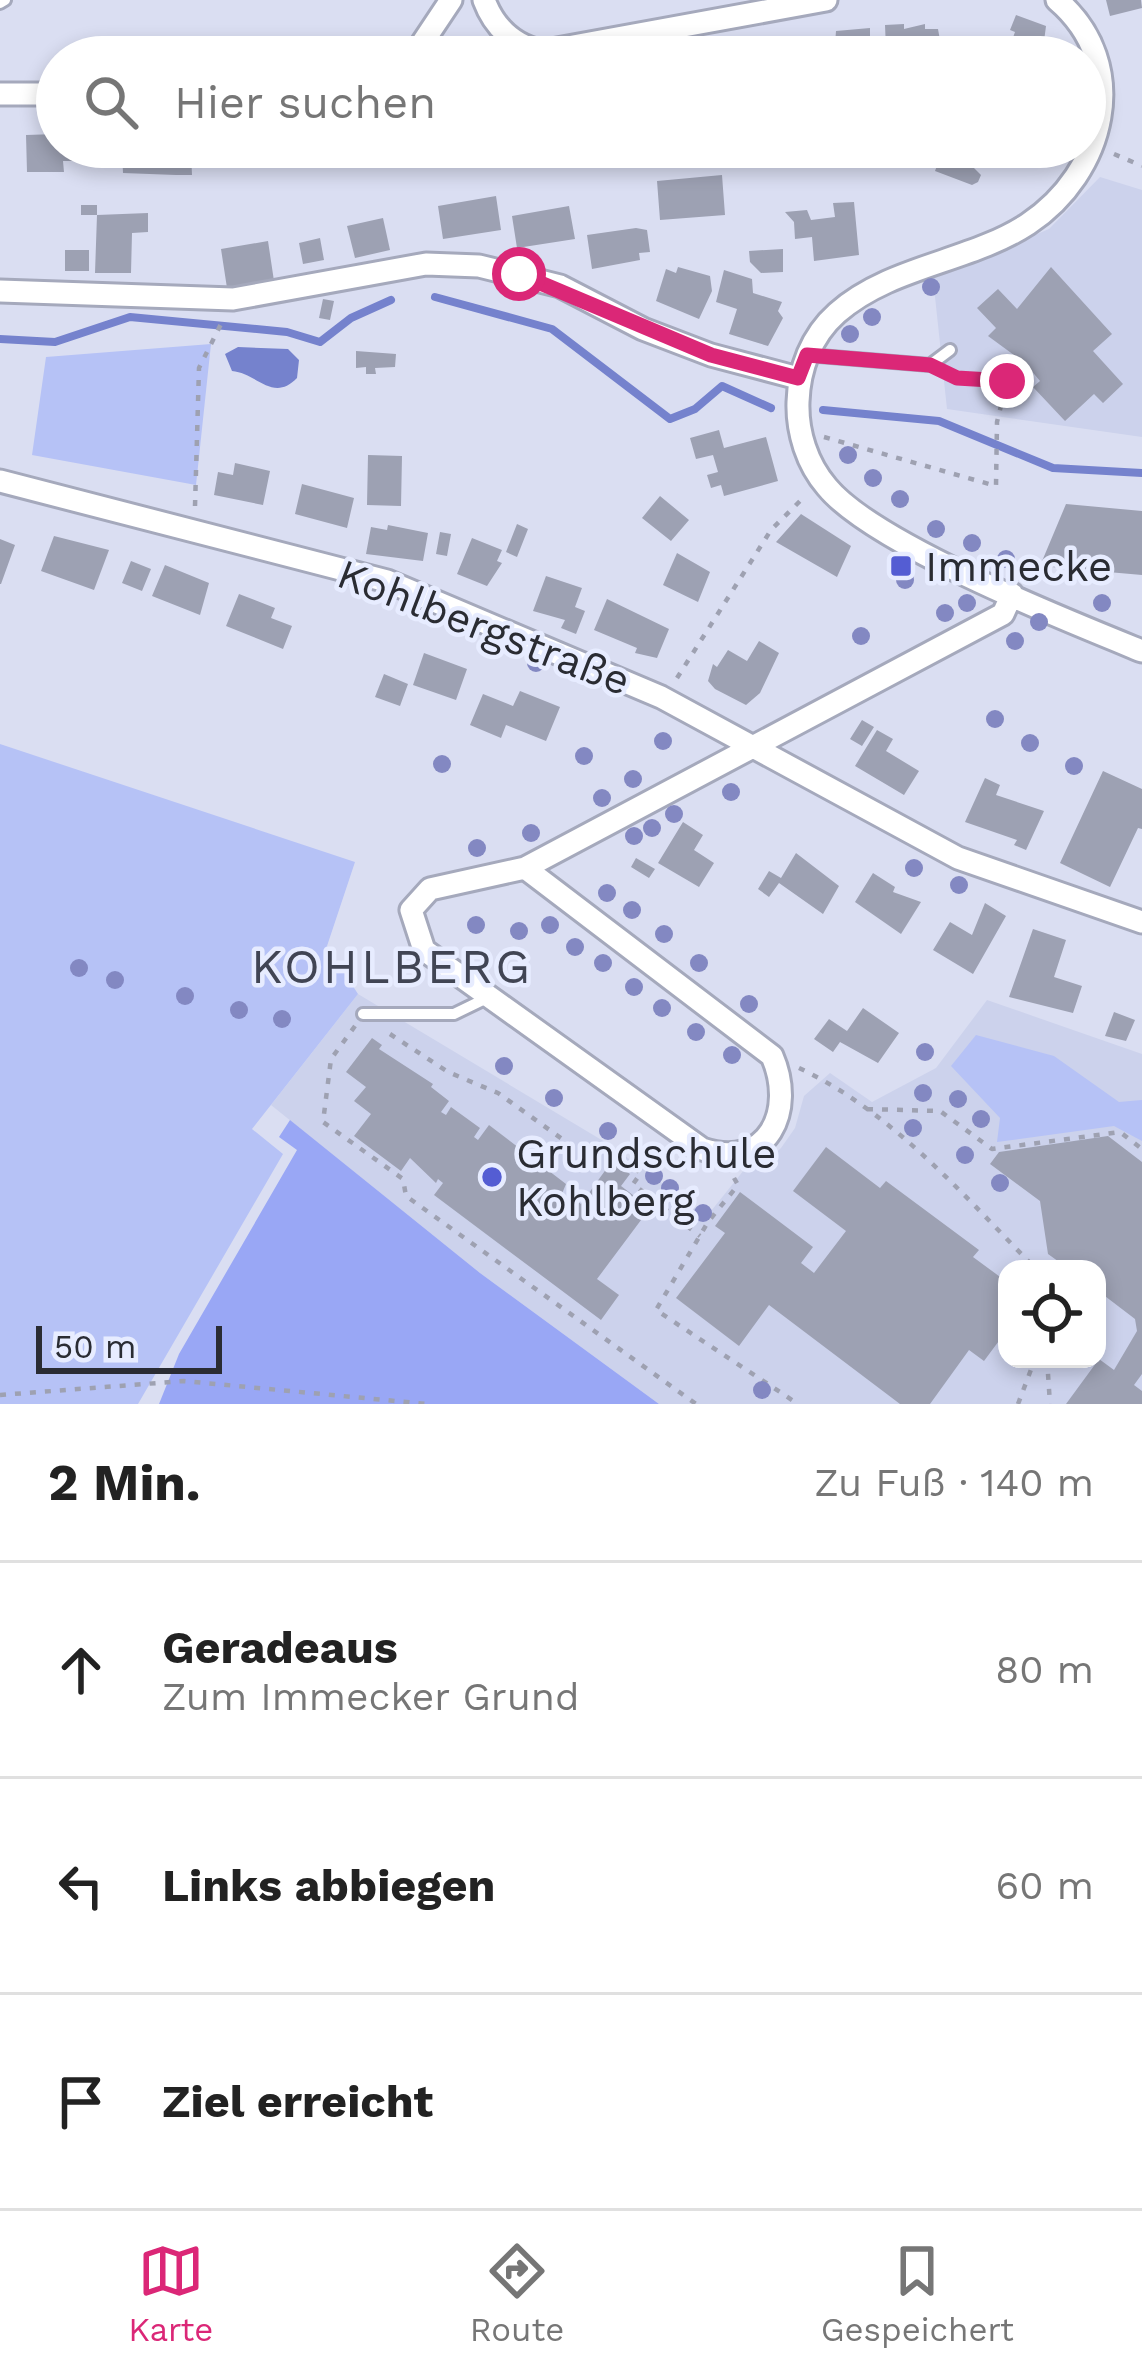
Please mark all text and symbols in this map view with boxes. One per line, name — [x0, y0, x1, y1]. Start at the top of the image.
search box — [36, 36, 1106, 168]
icon: search — [78, 69, 144, 135]
text: Hier suchen — [174, 76, 436, 129]
route start — [492, 247, 546, 301]
route end — [980, 354, 1034, 408]
place label: Immecke — [925, 542, 1112, 591]
street label: Kohlbergstraße — [331, 549, 637, 705]
marker: Immecke — [888, 553, 914, 579]
district label: KOHLBERG — [251, 938, 533, 995]
place label: Grundschule Kohlberg — [516, 1129, 776, 1226]
marker: Grundschule Kohlberg — [479, 1164, 505, 1190]
map controls — [998, 1260, 1106, 1368]
button: locate — [998, 1260, 1106, 1368]
scale bar — [36, 1320, 222, 1373]
text: 50 m — [54, 1327, 136, 1366]
text: 2 Min. — [48, 1453, 201, 1512]
text: Zu Fuß · 140 m — [814, 1460, 1094, 1505]
text: Geradeaus — [162, 1621, 398, 1674]
icon: ahead — [48, 1637, 114, 1703]
text: 80 m — [995, 1647, 1094, 1692]
text: Zum Immecker Grund — [162, 1674, 579, 1719]
icon: left — [48, 1853, 114, 1919]
text: Links abbiegen — [162, 1859, 496, 1912]
text: 60 m — [996, 1863, 1094, 1908]
icon: arrive — [48, 2069, 114, 2135]
text: Ziel erreicht — [162, 2075, 433, 2128]
tab: Karte — [128, 2238, 213, 2349]
tab: Route — [470, 2238, 564, 2349]
tab: Gespeichert — [821, 2238, 1014, 2349]

